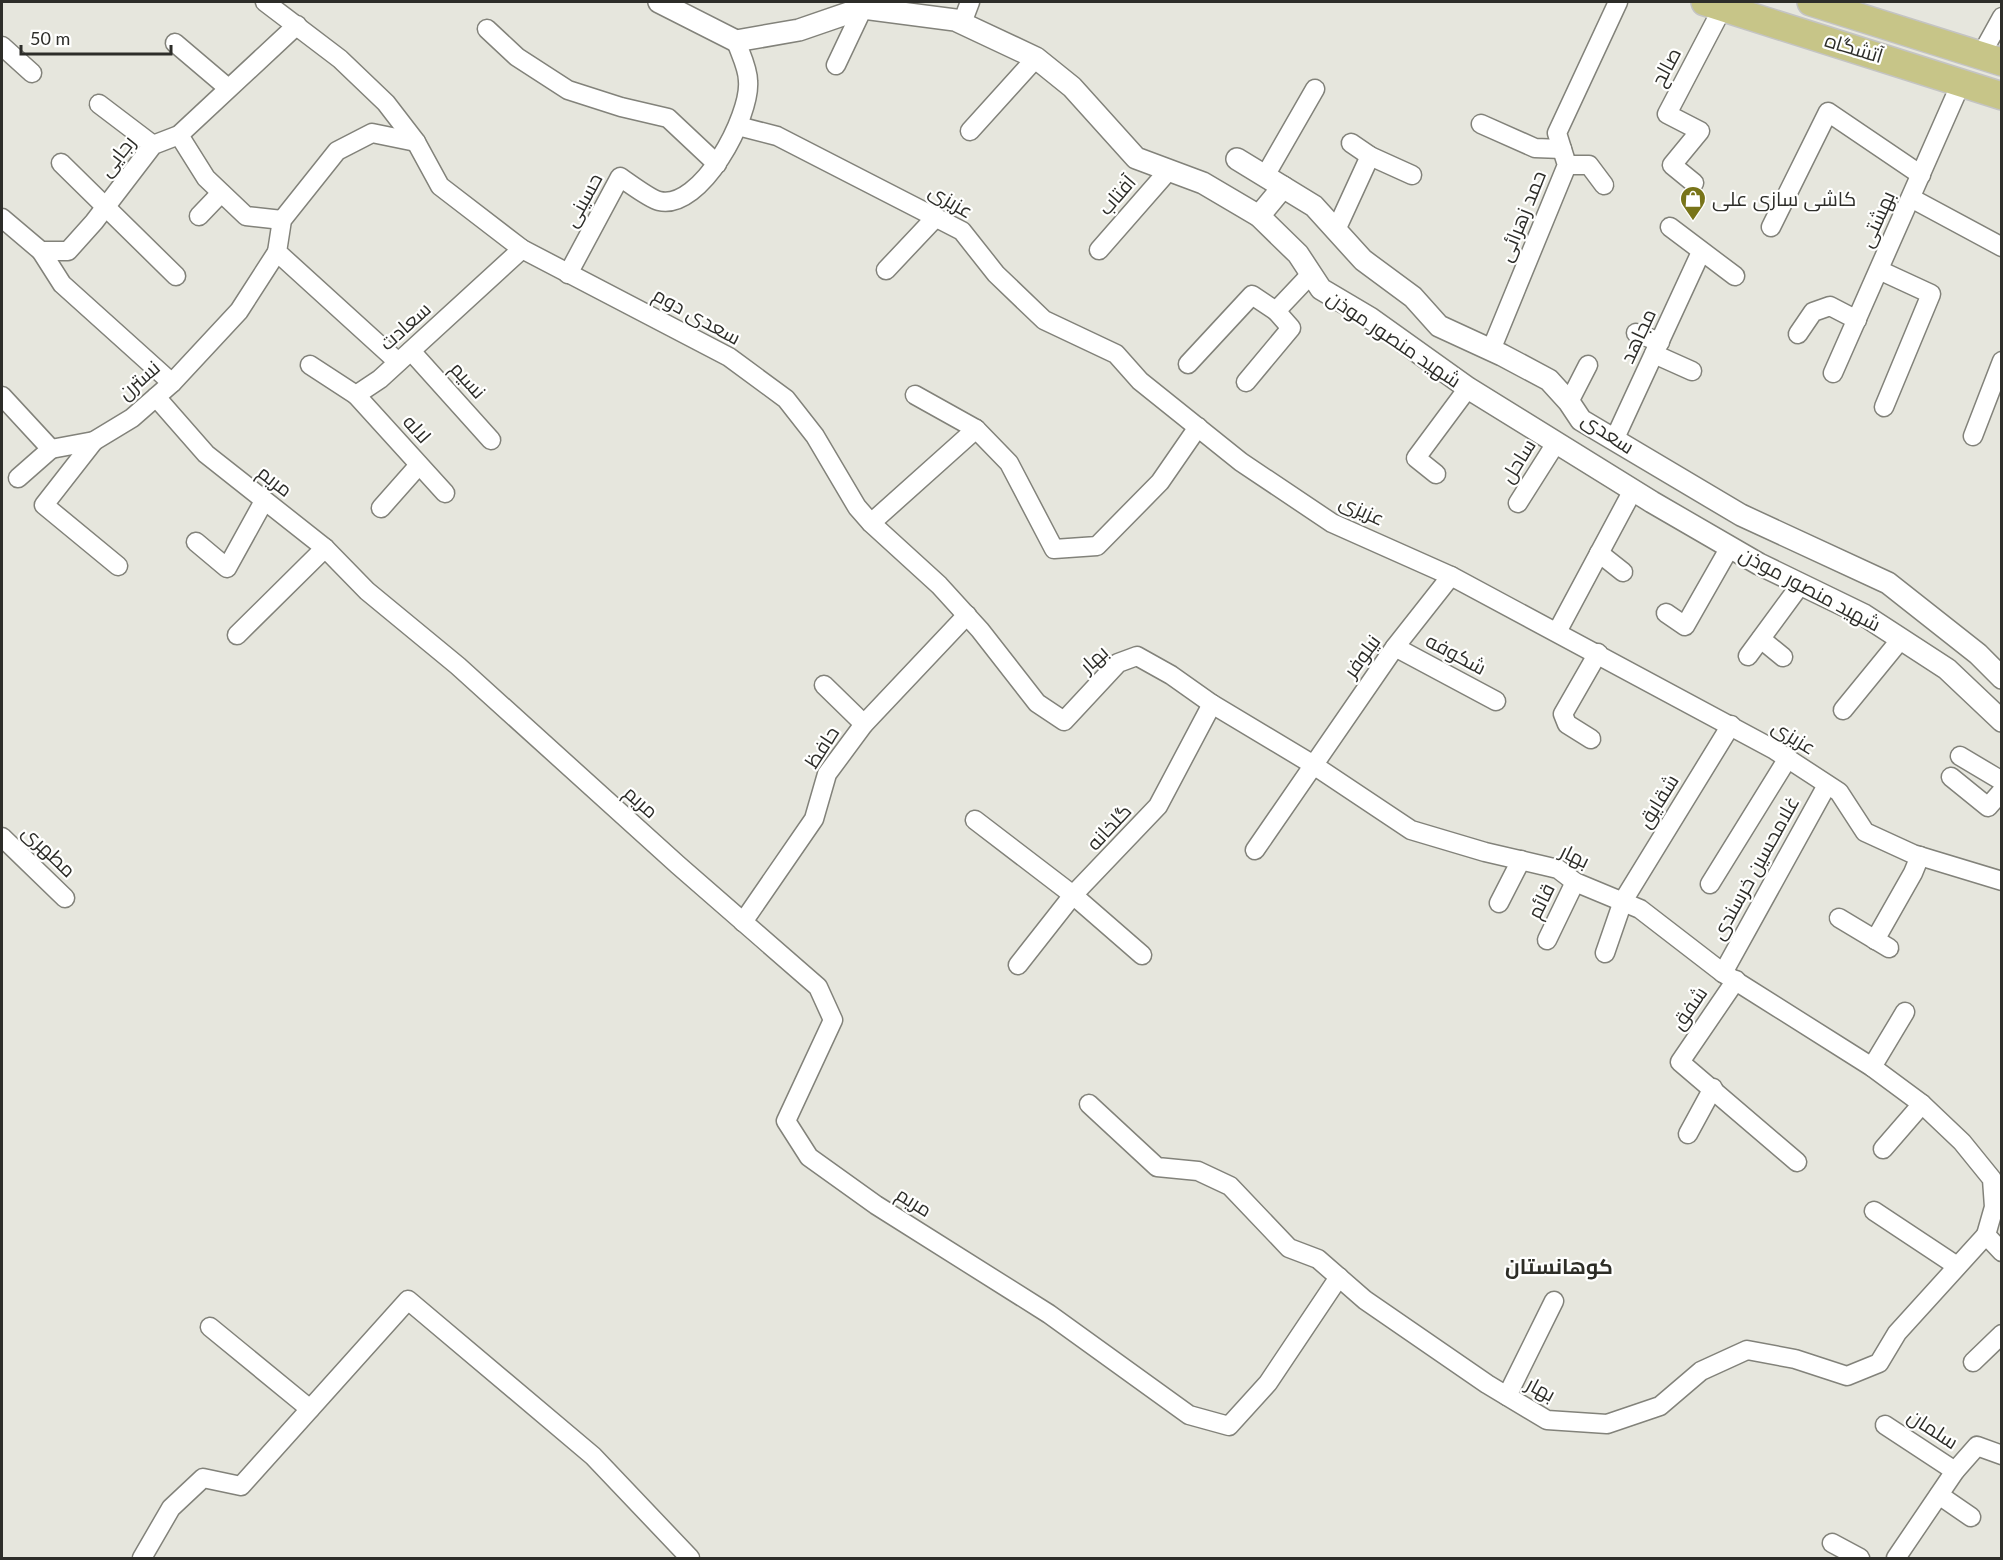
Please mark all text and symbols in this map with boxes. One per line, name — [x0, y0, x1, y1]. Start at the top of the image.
scale bar — [21, 18, 171, 56]
text: 50 m — [30, 27, 70, 49]
street label: آتشگاه — [1822, 27, 1887, 67]
street label: صالح — [1645, 43, 1688, 91]
street label: رجایی — [93, 130, 141, 182]
street label: حمد زهرائی — [1492, 167, 1552, 265]
street label: حسینی — [558, 168, 608, 232]
street label: آفتاب — [1092, 169, 1140, 219]
street label: عزیزی — [924, 178, 978, 224]
shop icon: کاشی سازی علی — [1678, 184, 1708, 222]
place label: کاشی سازی علی — [1712, 186, 1856, 212]
street label: بهشتی — [1853, 187, 1901, 251]
street label: سعدی دوم — [648, 281, 745, 352]
street label: شهید منصور موذن — [1322, 284, 1466, 394]
street label: سعادت — [374, 296, 435, 354]
street label: مجاهد — [1614, 304, 1660, 367]
street label: نسترن — [112, 355, 166, 405]
street label: نسیم — [444, 356, 492, 405]
street label: سعدی — [1577, 406, 1639, 460]
street label: لاله — [399, 409, 437, 447]
street label: ساحل — [1494, 434, 1542, 488]
street label: مریم — [252, 459, 298, 504]
street label: عزیزی — [1335, 488, 1389, 532]
street label: شهید منصور موذن — [1735, 541, 1885, 637]
street label: شکوفه — [1422, 627, 1491, 680]
street label: نیلوفر — [1337, 629, 1386, 683]
street label: بهار — [1074, 639, 1114, 679]
street label: عزیزی — [1767, 713, 1821, 761]
street label: حافظ — [799, 721, 844, 772]
street label: شقایق — [1631, 769, 1685, 833]
street label: مریم — [618, 780, 664, 825]
street label: غلامحسین خرسندی — [1705, 792, 1805, 944]
street label: گلخانه — [1081, 798, 1136, 854]
street label: مطهری — [17, 819, 81, 883]
street label: بهار — [1555, 837, 1594, 874]
street label: قائم — [1521, 879, 1562, 924]
street label: شفق — [1665, 981, 1713, 1035]
street label: مریم — [891, 1181, 937, 1224]
district label: کوهانستان — [1505, 1253, 1613, 1280]
street label: بهار — [1521, 1370, 1560, 1407]
street label: سلمان — [1903, 1403, 1963, 1455]

